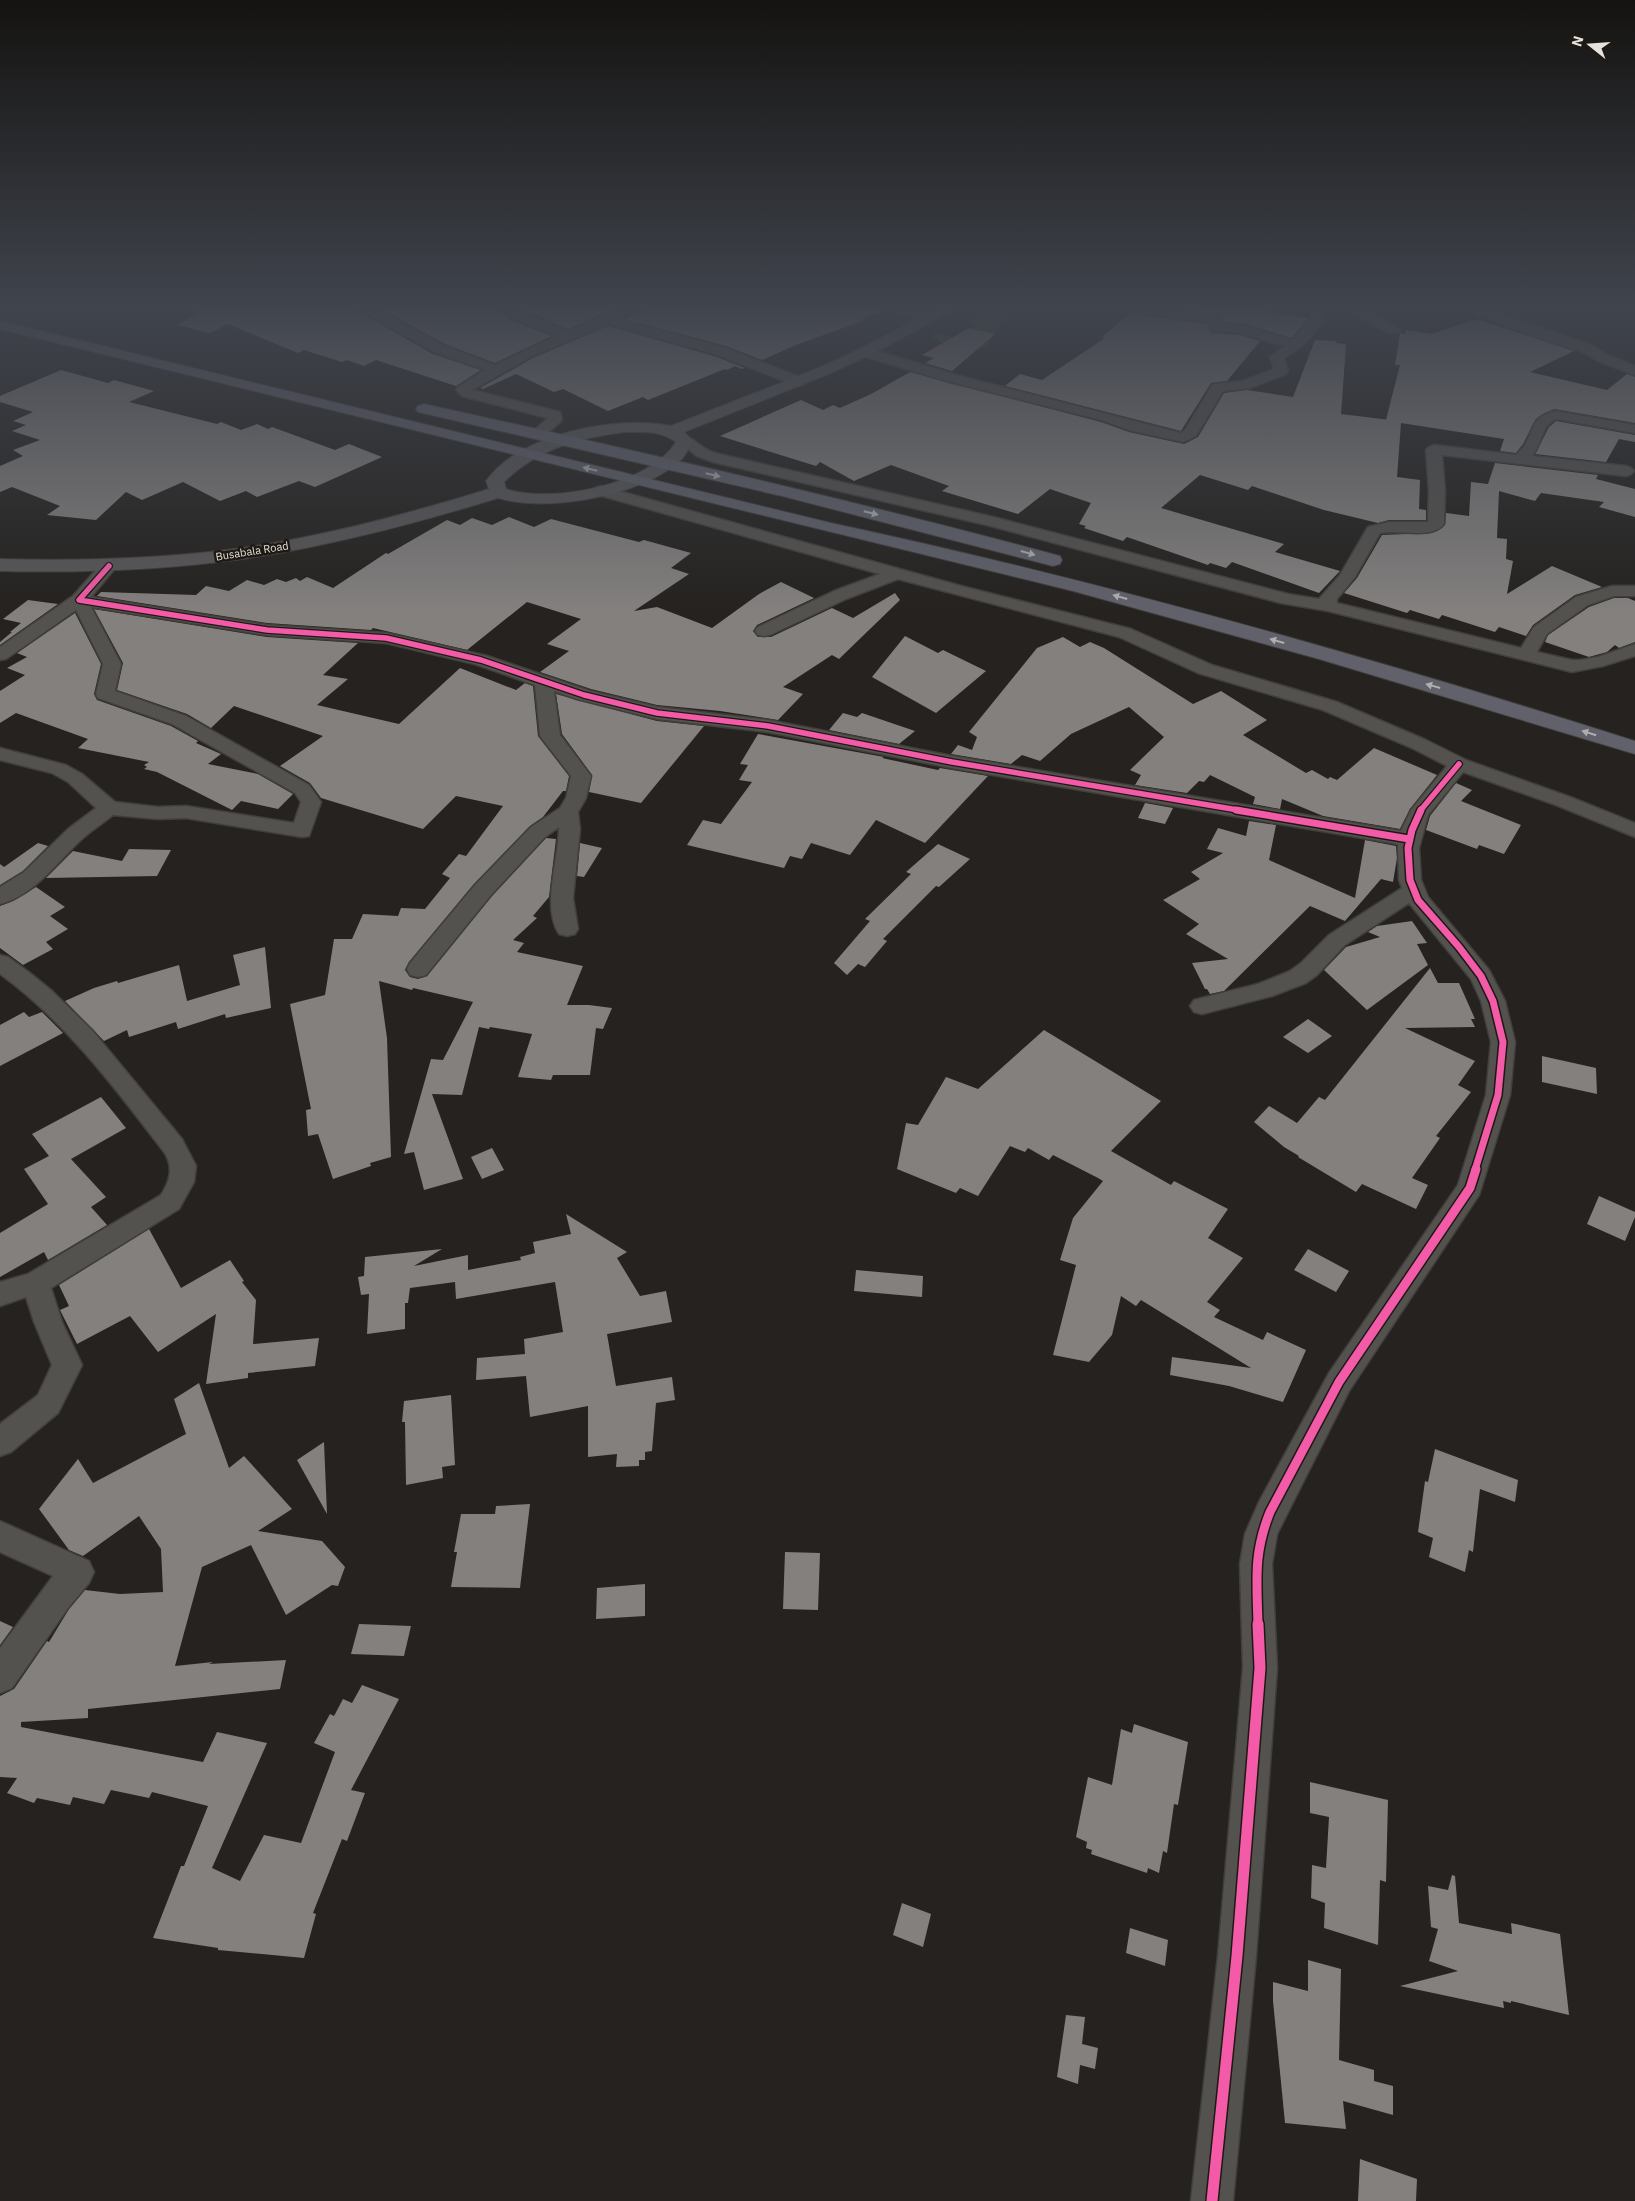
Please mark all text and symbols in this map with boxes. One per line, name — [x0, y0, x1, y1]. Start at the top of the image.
north arrow — [1565, 20, 1615, 70]
text: N — [1567, 34, 1588, 49]
one-way arrow — [583, 465, 598, 473]
one-way arrow — [705, 471, 720, 479]
one-way arrow — [864, 509, 879, 517]
street label: Busabala Road — [215, 538, 289, 564]
one-way arrow — [1021, 550, 1036, 558]
one-way arrow — [1113, 593, 1128, 601]
one-way arrow — [1269, 637, 1284, 645]
one-way arrow — [1425, 682, 1440, 690]
one-way arrow — [1581, 729, 1596, 737]

